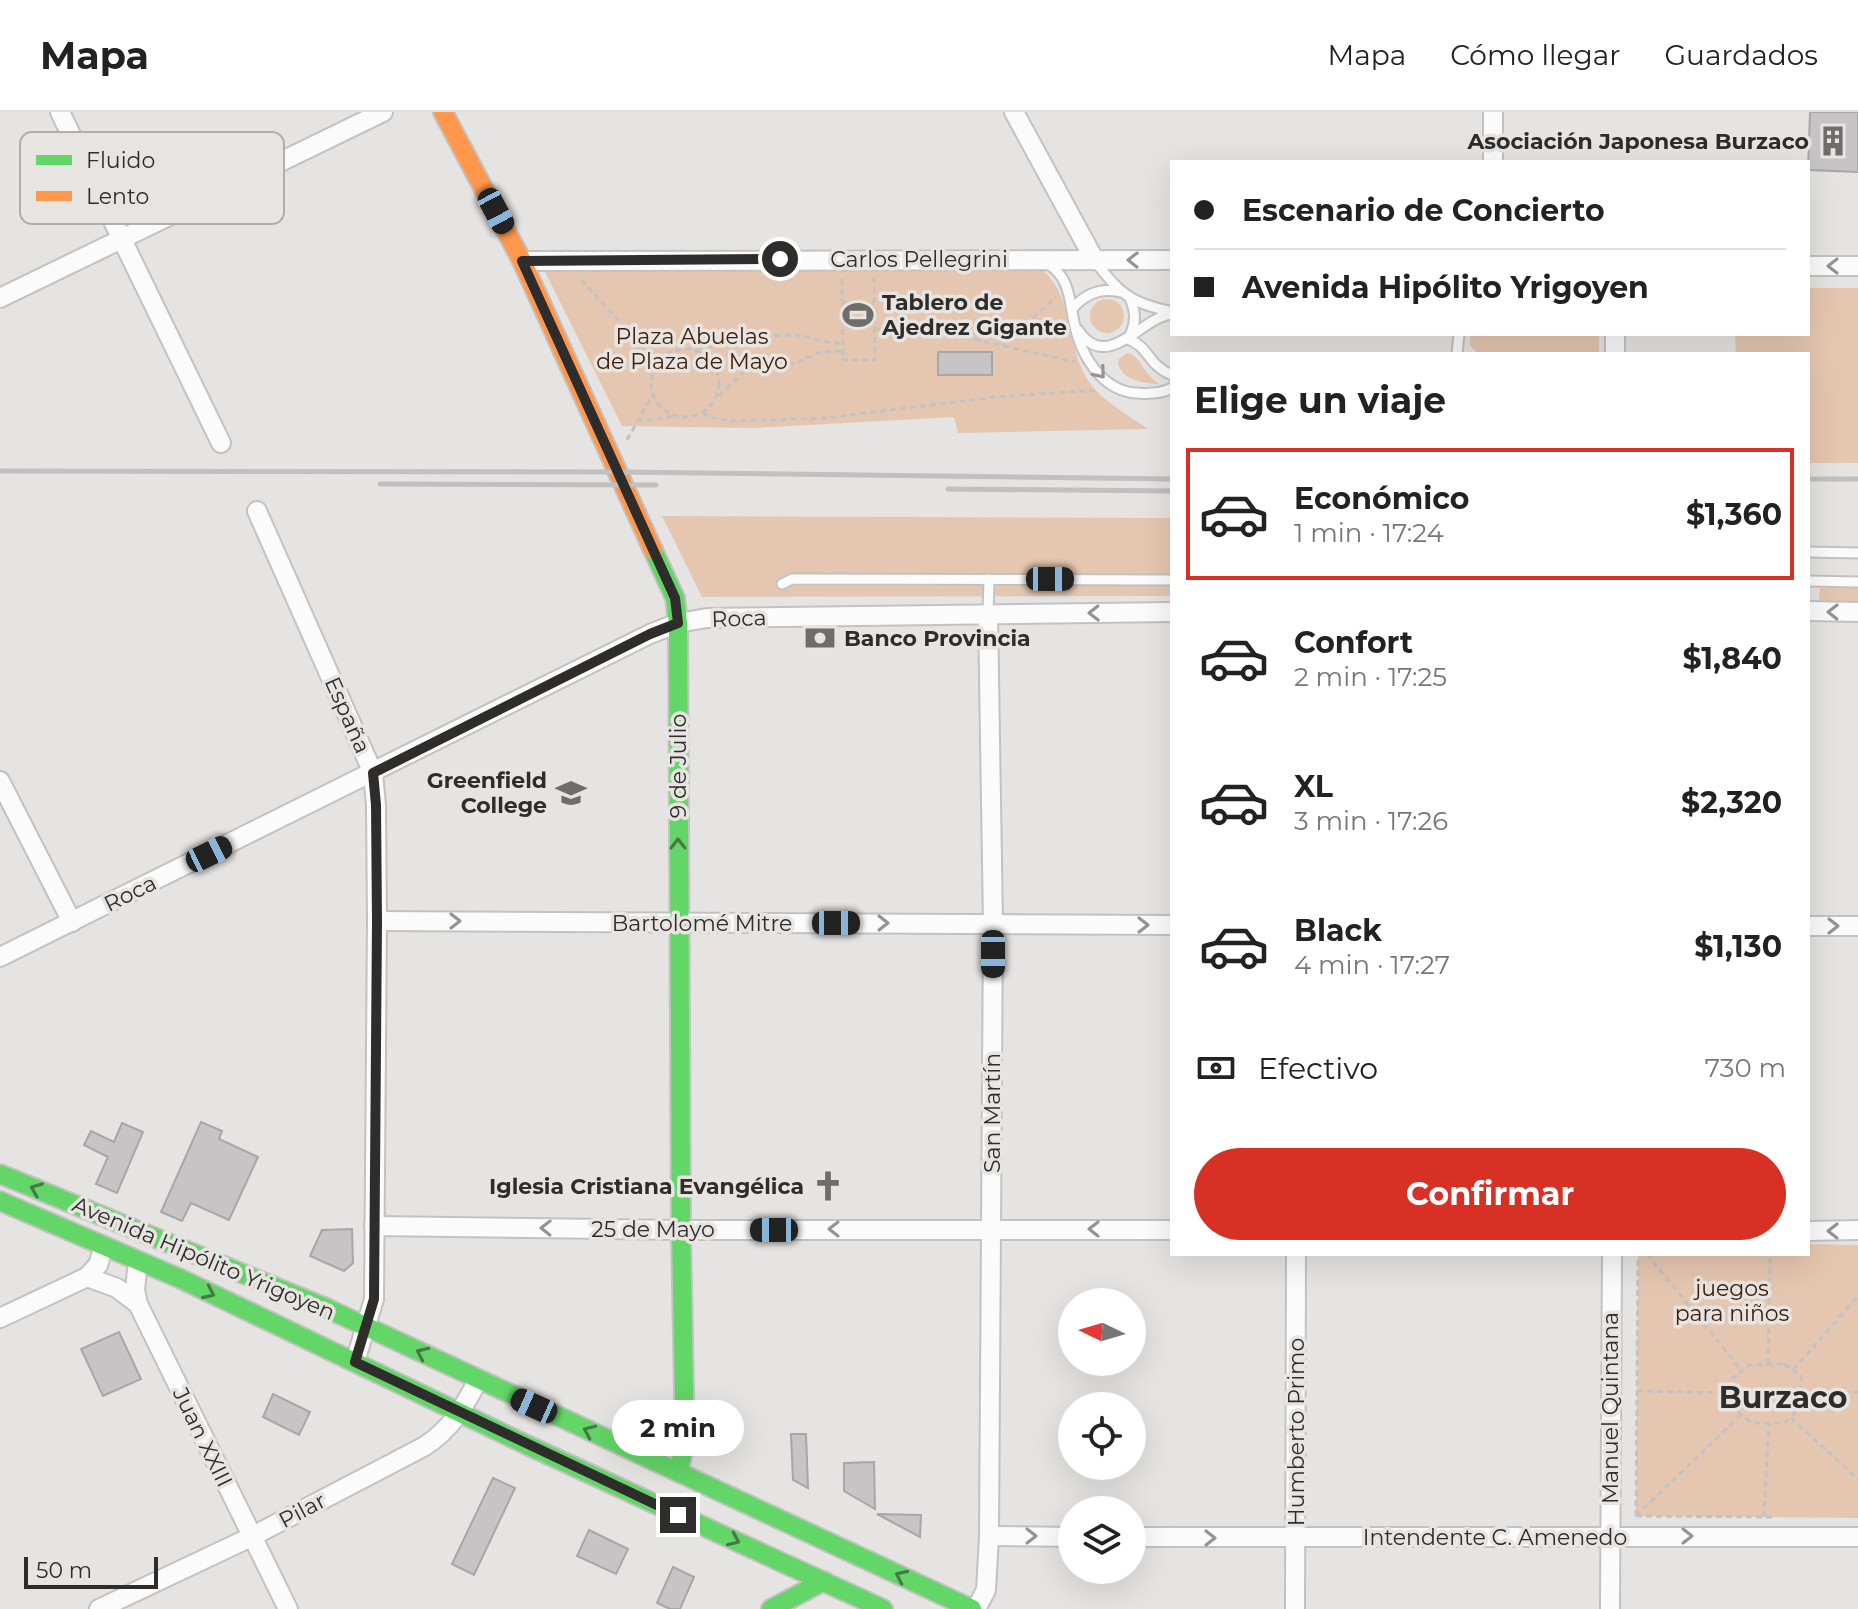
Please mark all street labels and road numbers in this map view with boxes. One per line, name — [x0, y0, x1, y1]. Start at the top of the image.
street label: Carlos Pellegrini — [830, 246, 1008, 273]
street label: Roca — [711, 604, 767, 633]
street label: España — [319, 673, 376, 758]
street label: 9 de Julio — [665, 714, 692, 818]
street label: Roca — [100, 869, 161, 918]
street label: Bartolomé Mitre — [612, 910, 792, 937]
street label: San Martín — [979, 1053, 1006, 1173]
street label: Avenida Hipólito Yrigoyen — [68, 1191, 339, 1326]
street label: 25 de Mayo — [591, 1216, 715, 1243]
street label: Manuel Quintana — [1597, 1312, 1624, 1504]
street label: Humberto Primo — [1283, 1338, 1310, 1526]
street label: Juan XXIII — [166, 1382, 238, 1491]
street label: Pilar — [274, 1487, 330, 1534]
street label: Intendente C. Amenedo — [1363, 1524, 1627, 1551]

